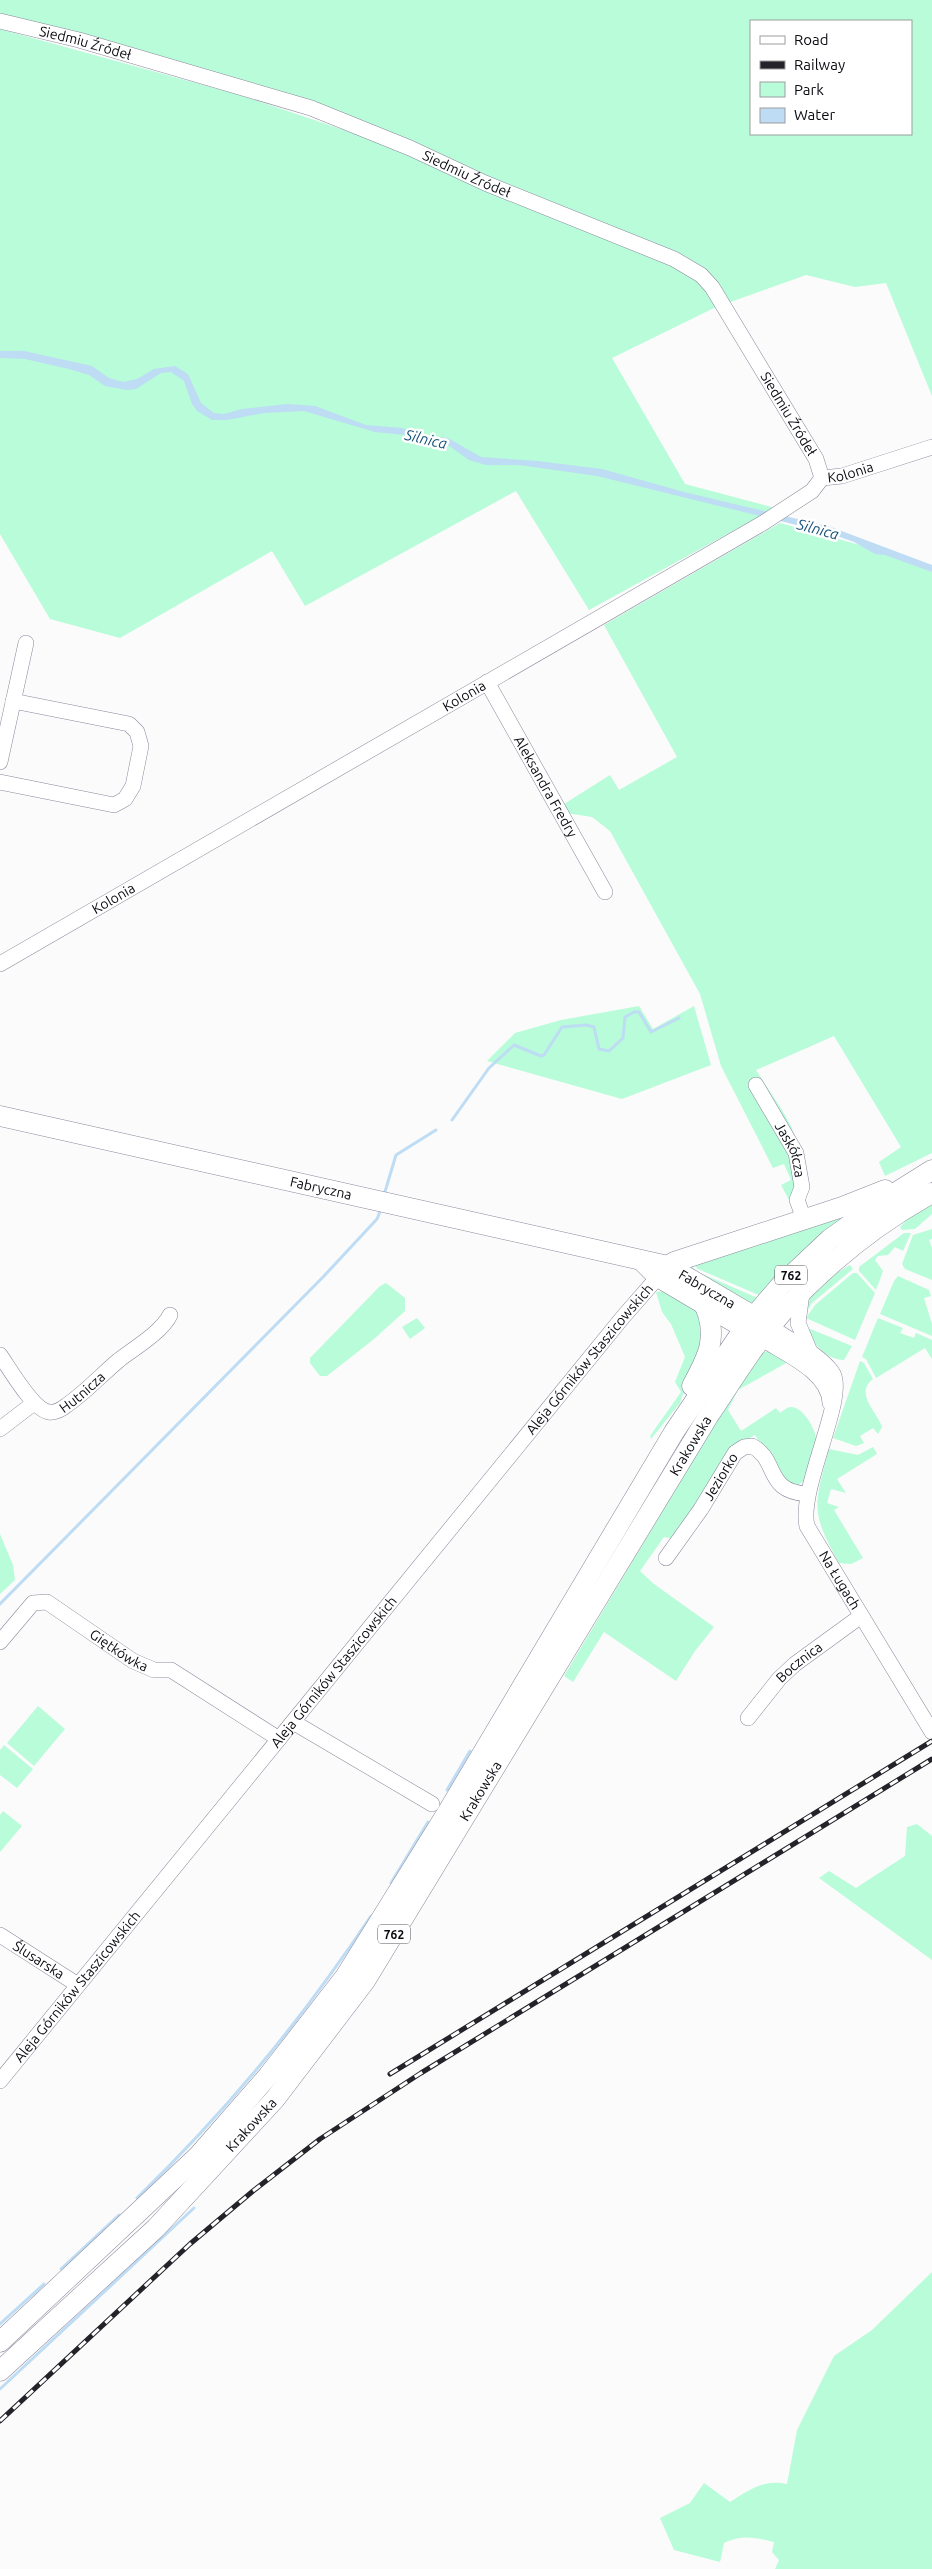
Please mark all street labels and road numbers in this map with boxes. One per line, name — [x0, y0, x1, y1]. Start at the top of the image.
street label: Siedmiu Źródeł — [38, 23, 133, 63]
street label: Siedmiu Źródeł — [420, 147, 513, 200]
street label: Siedmiu Źródeł — [757, 369, 820, 459]
street label: Kolonia — [827, 458, 875, 485]
street label: Kolonia — [440, 677, 488, 714]
street label: Aleksandra Fredry — [511, 733, 581, 840]
street label: Kolonia — [89, 880, 138, 917]
street label: Jaskółcza — [772, 1119, 808, 1179]
street label: Fabryczna — [289, 1173, 353, 1203]
street label: Fabryczna — [676, 1266, 738, 1312]
road number: 762 — [775, 1266, 807, 1284]
street label: Aleja Górników Staszicowskich — [523, 1281, 656, 1437]
street label: Hutnicza — [56, 1369, 108, 1416]
street label: Krakowska — [666, 1413, 715, 1479]
street label: Jeziorko — [700, 1450, 741, 1504]
street label: Na Ługach — [816, 1548, 864, 1612]
street label: Aleja Górników Staszicowskich — [267, 1593, 400, 1751]
street label: Giętkówka — [87, 1626, 151, 1675]
street label: Bocznica — [773, 1639, 825, 1686]
street label: Krakowska — [456, 1758, 505, 1824]
street label: Aleja Górników Staszicowskich — [11, 1908, 143, 2065]
road number: 762 — [378, 1925, 410, 1944]
street label: Ślusarska — [10, 1937, 67, 1982]
street label: Krakowska — [223, 2095, 280, 2155]

